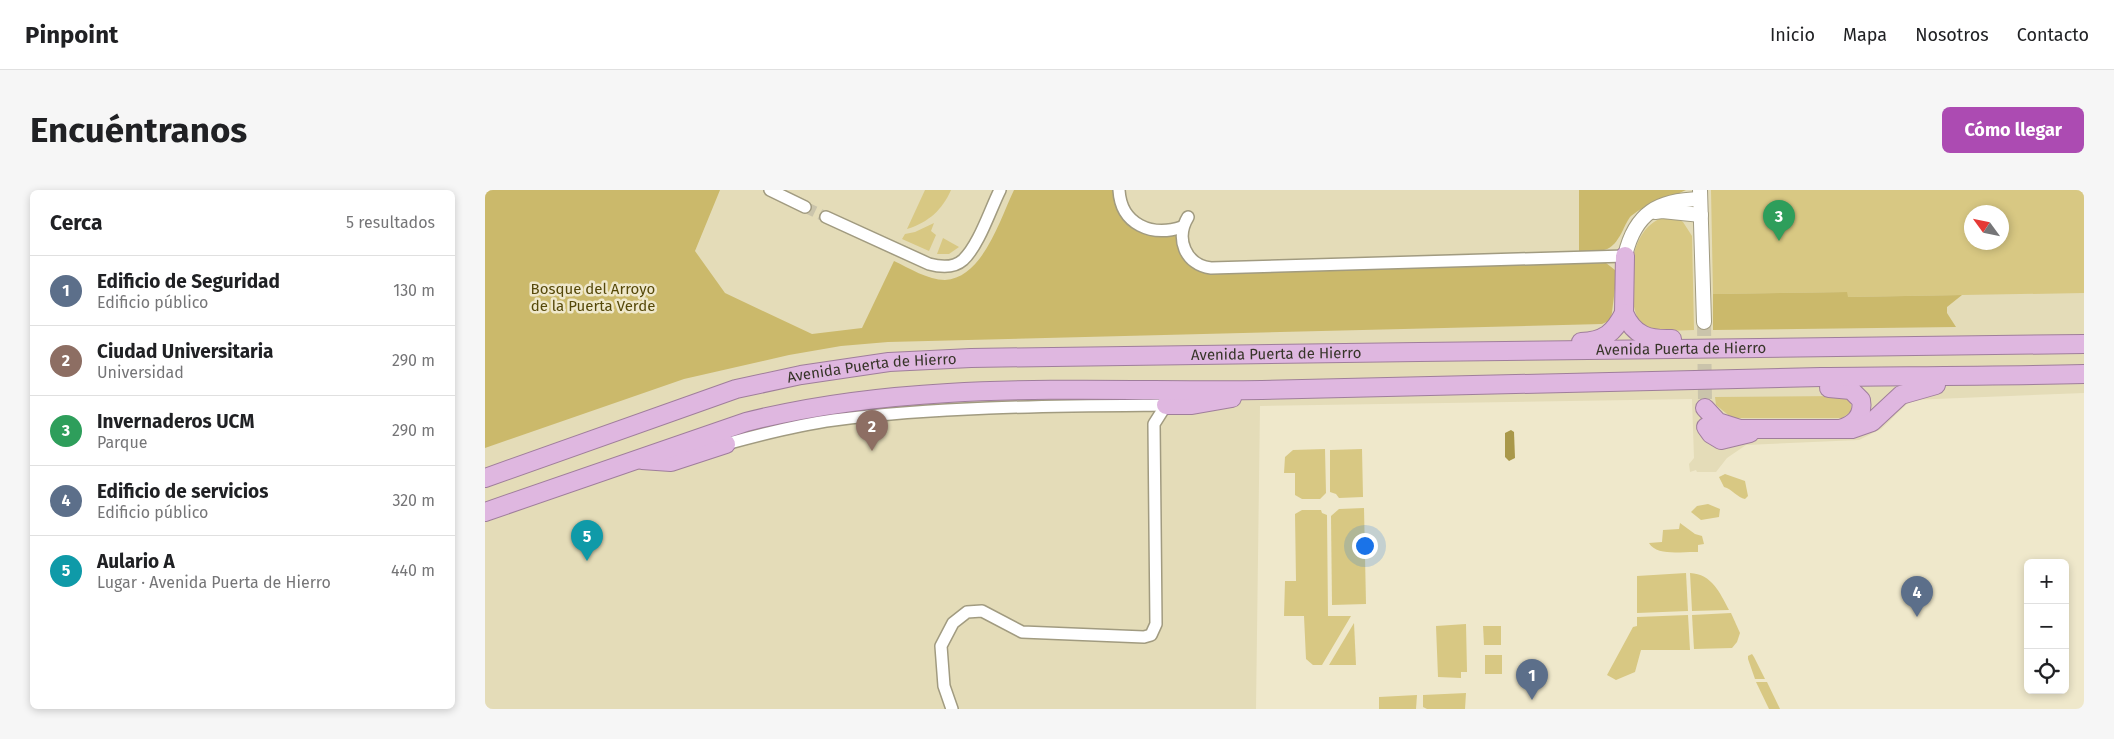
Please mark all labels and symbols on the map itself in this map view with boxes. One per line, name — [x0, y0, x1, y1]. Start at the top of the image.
pin: 3 — [1763, 200, 1795, 241]
north arrow — [1964, 205, 2009, 250]
park label: Bosque del Arroyo de la Puerta Verde — [531, 280, 655, 315]
street label: Avenida Puerta de Hierro — [1596, 339, 1766, 359]
street label: Avenida Puerta de Hierro — [1191, 344, 1361, 364]
street label: Avenida Puerta de Hierro — [785, 350, 957, 387]
pin: 2 — [856, 410, 888, 451]
pin: 5 — [571, 520, 603, 561]
your location — [1352, 533, 1378, 559]
pin: 4 — [1901, 576, 1933, 617]
pin: 1 — [1516, 659, 1548, 700]

